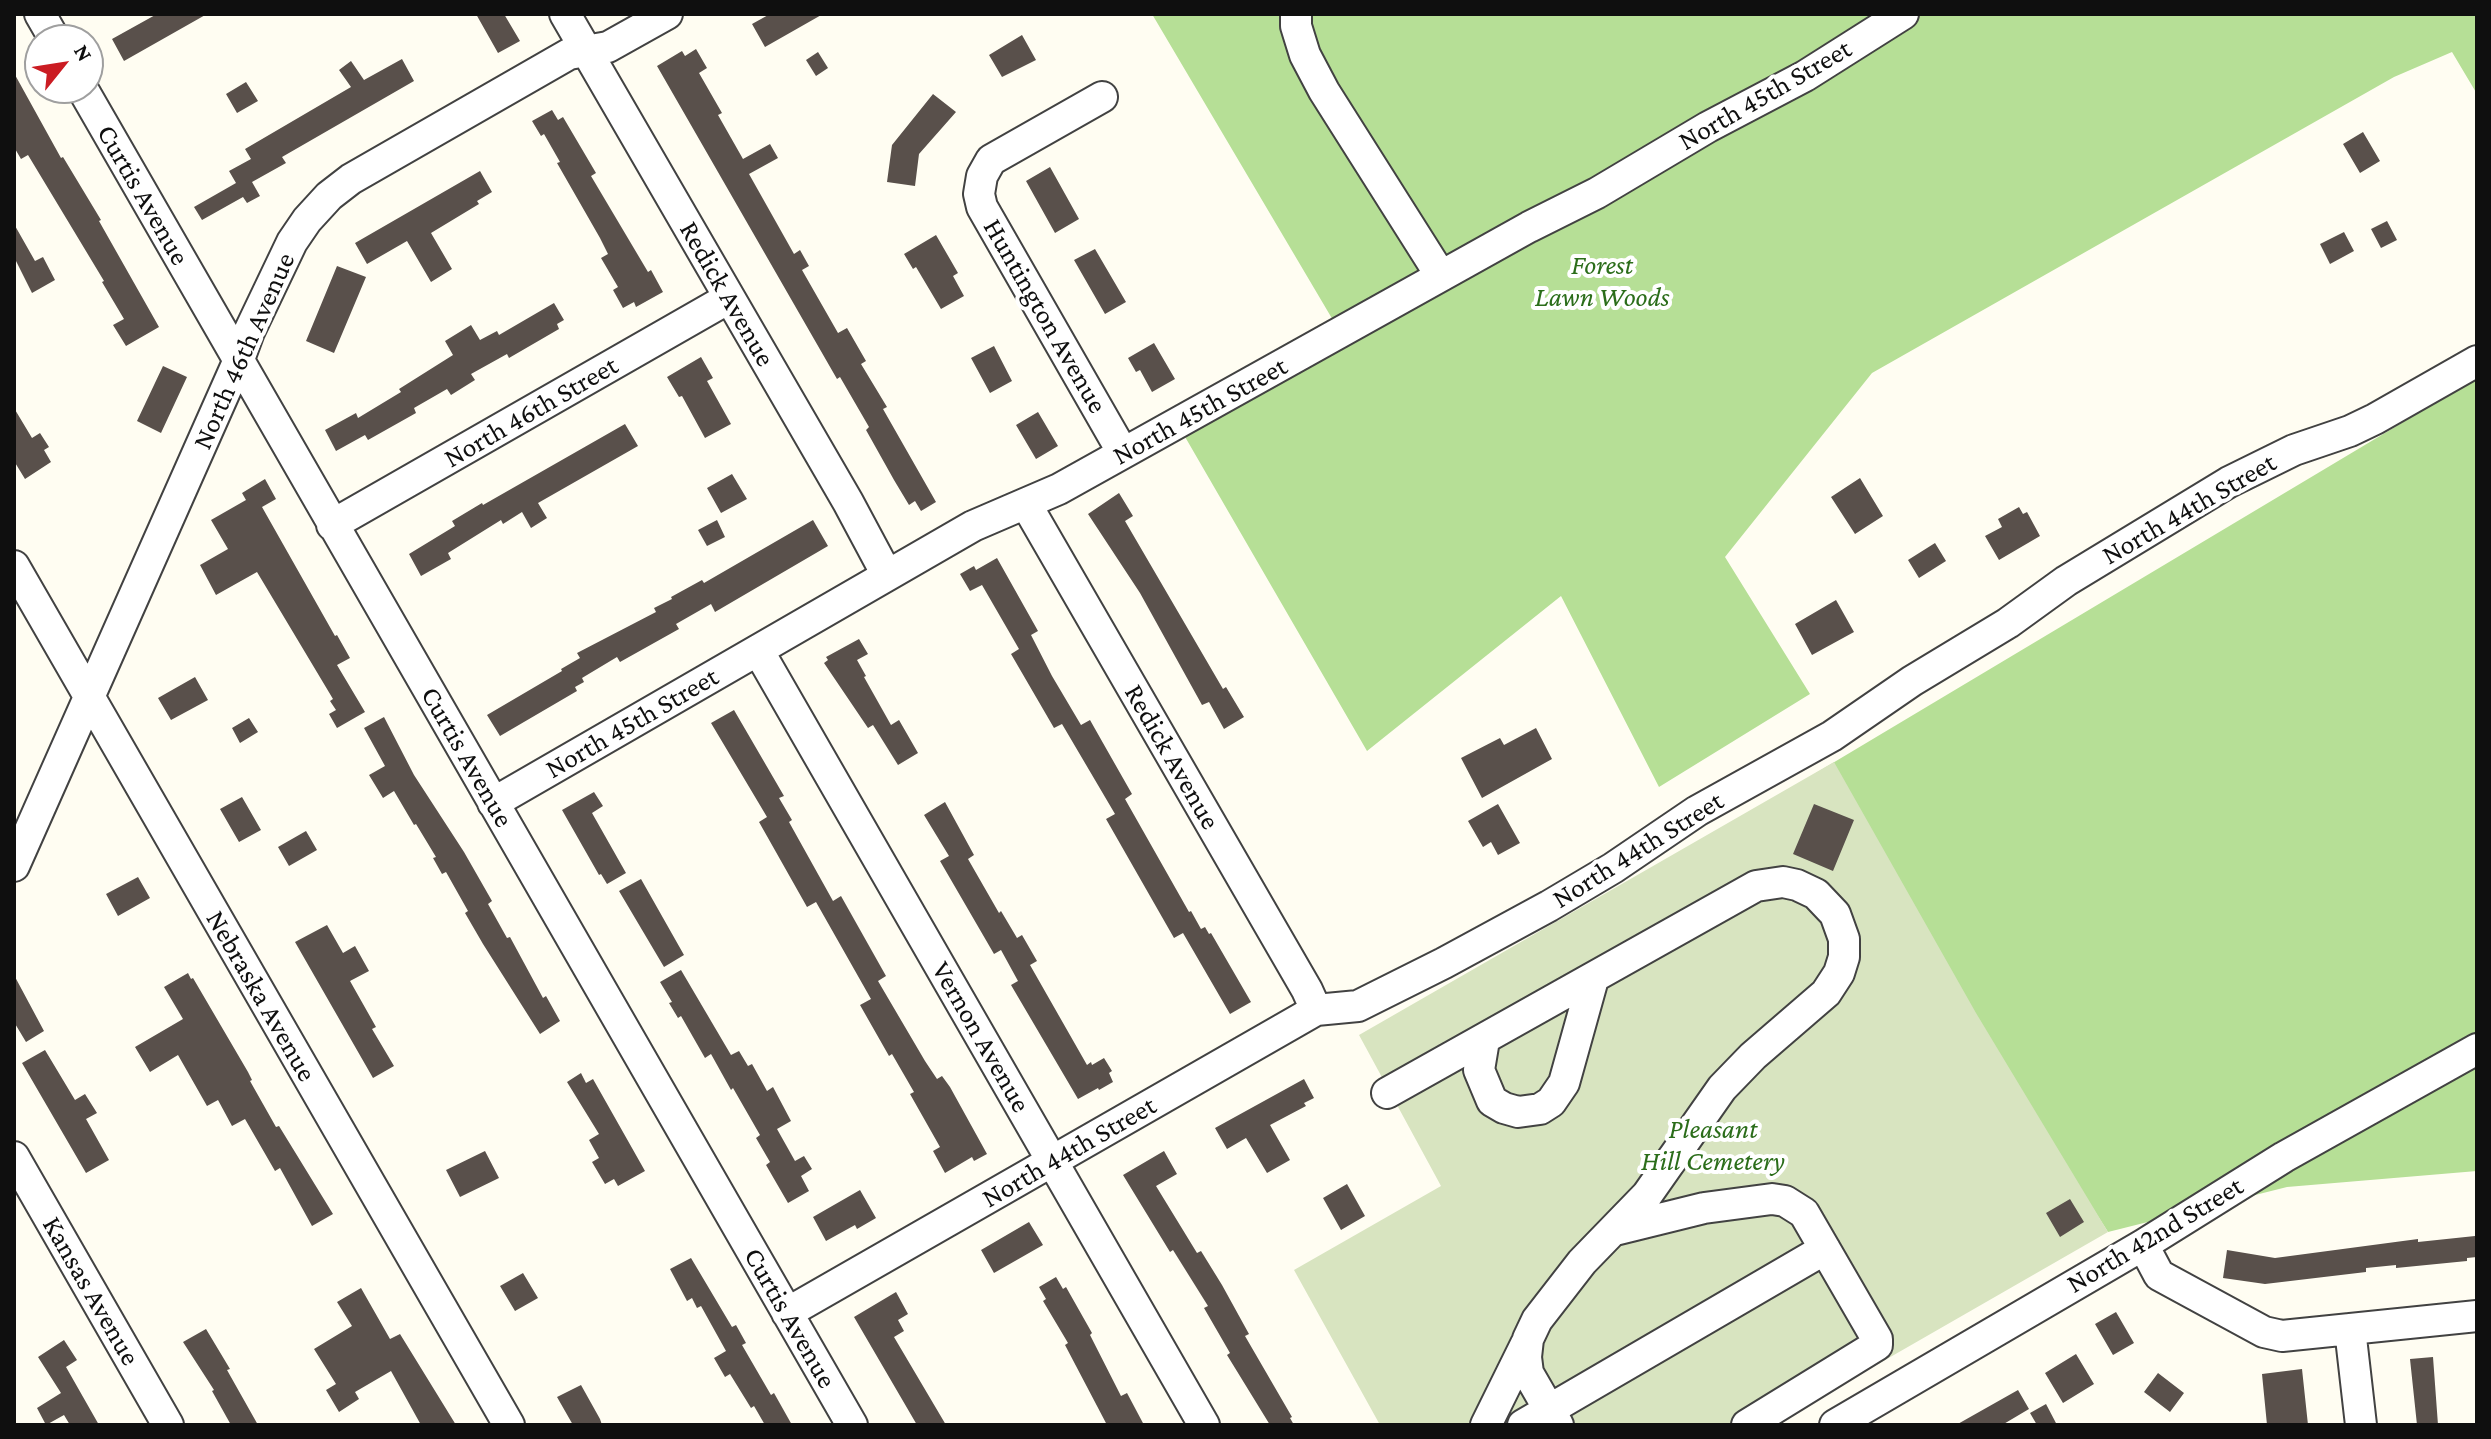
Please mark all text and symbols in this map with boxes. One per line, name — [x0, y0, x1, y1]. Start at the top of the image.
north arrow — [24, 24, 104, 104]
street label: North 45th Street — [1673, 32, 1857, 158]
text: N — [69, 40, 98, 65]
street label: Curtis Avenue — [89, 119, 197, 271]
street label: Huntington Avenue — [976, 213, 1114, 419]
street label: Redick Avenue — [672, 215, 782, 373]
street label: North 46th Avenue — [186, 247, 302, 455]
park label: Forest Lawn Woods — [1535, 248, 1669, 314]
street label: North 46th Street — [438, 349, 624, 475]
street label: North 45th Street — [1107, 349, 1293, 473]
street label: North 44th Street — [2096, 446, 2282, 572]
street label: North 45th Street — [540, 660, 724, 786]
street label: Redick Avenue — [1117, 678, 1227, 836]
street label: Curtis Avenue — [413, 681, 521, 833]
street label: North 44th Street — [1546, 784, 1730, 916]
street label: Nebraska Avenue — [198, 904, 324, 1088]
street label: Vernon Avenue — [924, 956, 1038, 1118]
street label: North 44th Street — [976, 1089, 1162, 1215]
park label: Pleasant Hill Cemetery — [1641, 1112, 1785, 1178]
street label: North 42nd Street — [2061, 1169, 2249, 1301]
street label: Kansas Avenue — [35, 1211, 147, 1371]
street label: Curtis Avenue — [736, 1242, 844, 1394]

